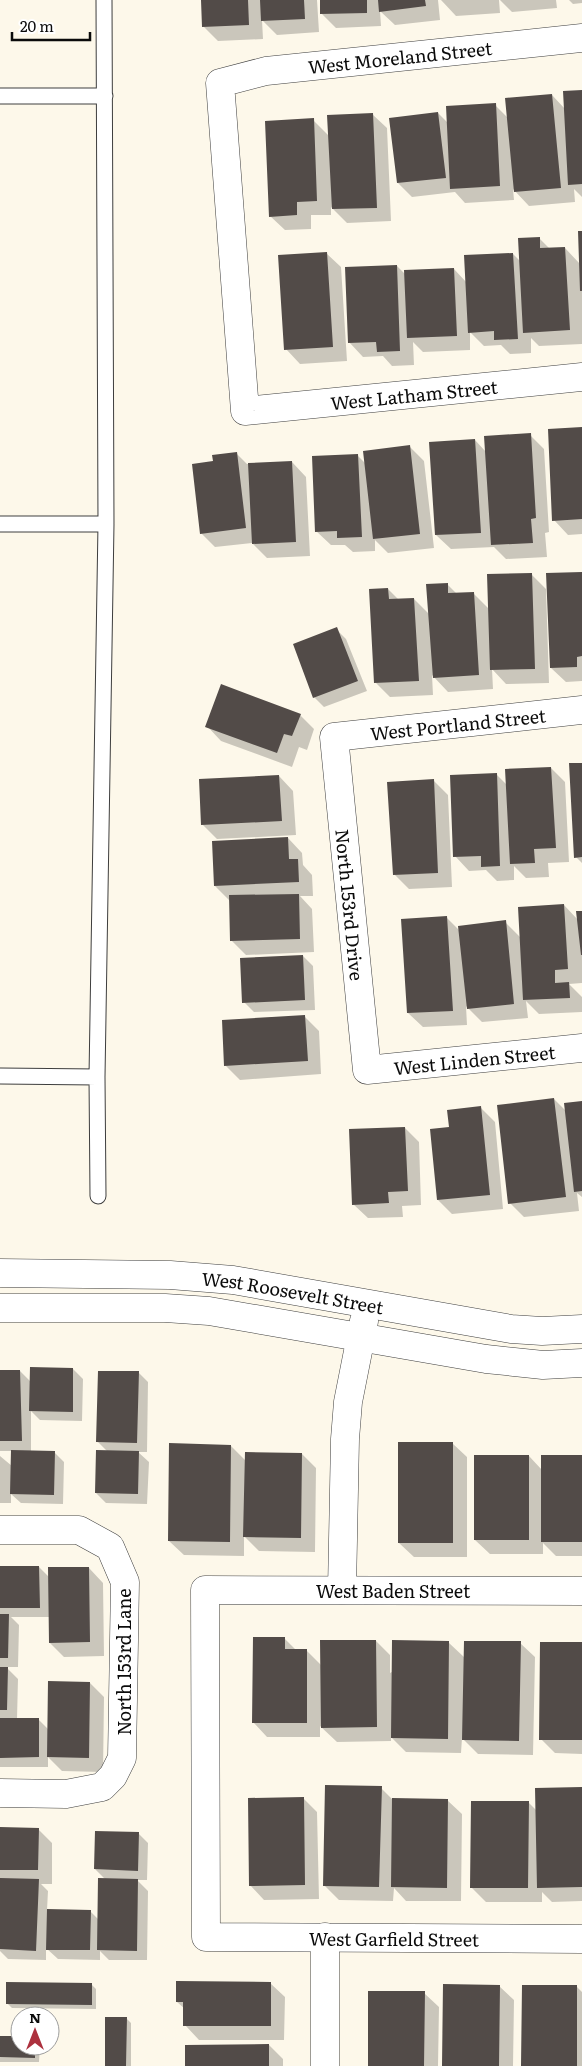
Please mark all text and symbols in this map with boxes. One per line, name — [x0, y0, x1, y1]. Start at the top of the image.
scale bar — [12, 10, 90, 42]
text: 20 m — [20, 14, 54, 37]
street label: West Moreland Street — [307, 34, 494, 80]
street label: West Latham Street — [329, 372, 500, 416]
street label: West Portland Street — [369, 701, 548, 747]
street label: North 153rd Drive — [330, 828, 372, 982]
street label: West Linden Street — [392, 1037, 557, 1081]
street label: West Roosevelt Street — [201, 1264, 387, 1320]
street label: West Baden Street — [316, 1577, 471, 1604]
street label: North 153rd Lane — [110, 1588, 137, 1736]
street label: West Garfield Street — [309, 1924, 480, 1952]
north arrow — [10, 2006, 60, 2056]
text: N — [29, 2007, 41, 2027]

